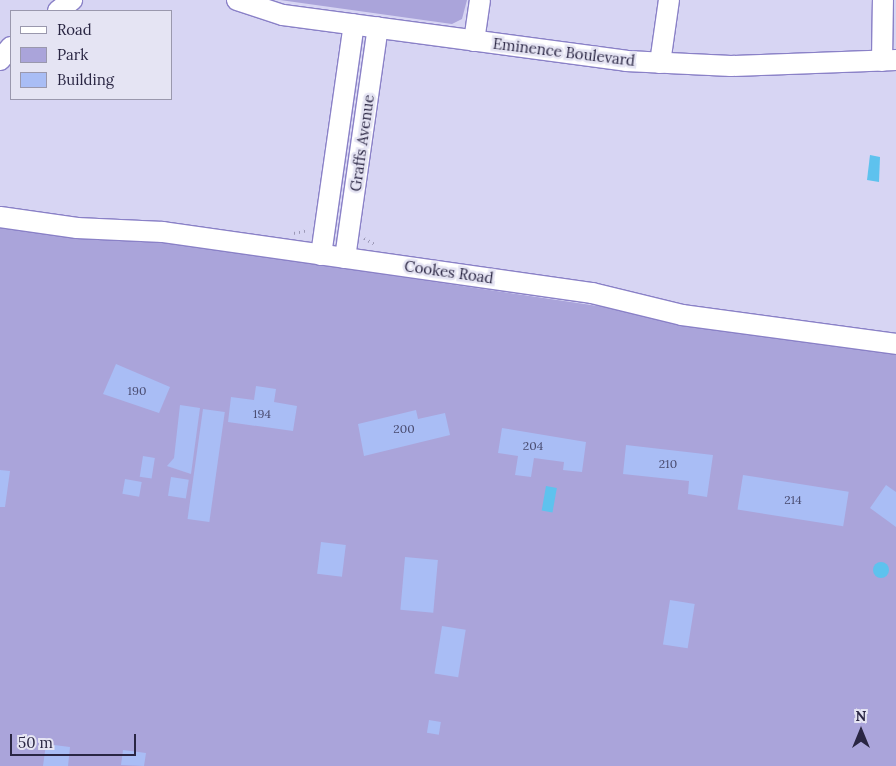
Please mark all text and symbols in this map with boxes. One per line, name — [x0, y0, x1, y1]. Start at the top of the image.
legend — [10, 10, 172, 100]
text: Road — [57, 20, 92, 39]
street label: Eminence Boulevard — [492, 34, 636, 70]
text: Park — [57, 45, 88, 64]
text: Building — [57, 70, 114, 89]
street label: Graffs Avenue — [346, 93, 378, 193]
street label: Cookes Road — [403, 257, 495, 287]
house number: 190 — [128, 384, 146, 398]
house number: 194 — [253, 407, 271, 421]
house number: 200 — [393, 422, 415, 436]
house number: 204 — [523, 439, 543, 453]
house number: 210 — [659, 457, 677, 471]
house number: 214 — [784, 493, 802, 507]
north arrow — [836, 706, 886, 756]
text: N — [856, 707, 866, 725]
scale bar — [12, 724, 139, 756]
text: 50 m — [18, 733, 53, 752]

